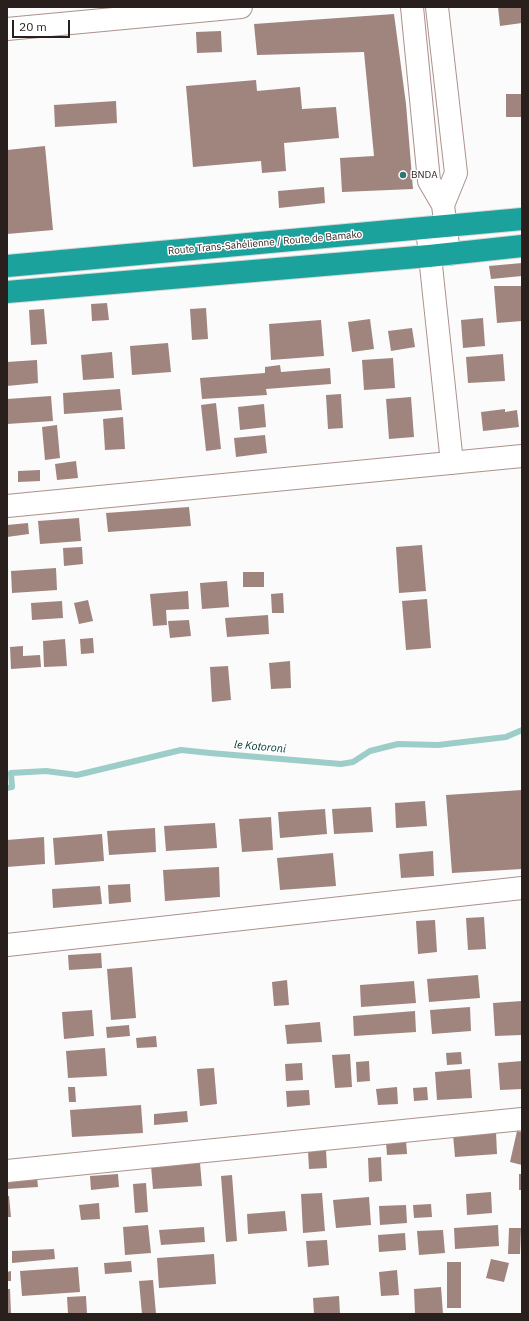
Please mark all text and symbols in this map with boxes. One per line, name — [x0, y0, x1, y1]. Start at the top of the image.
scale bar — [14, 12, 72, 38]
text: 20 m — [19, 19, 47, 34]
place label: BNDA — [411, 169, 438, 181]
marker: BNDA — [398, 170, 408, 180]
street label: Route Trans-Sahélienne / Route de Bamako — [167, 229, 363, 257]
water label: le Kotoroni — [233, 738, 287, 756]

